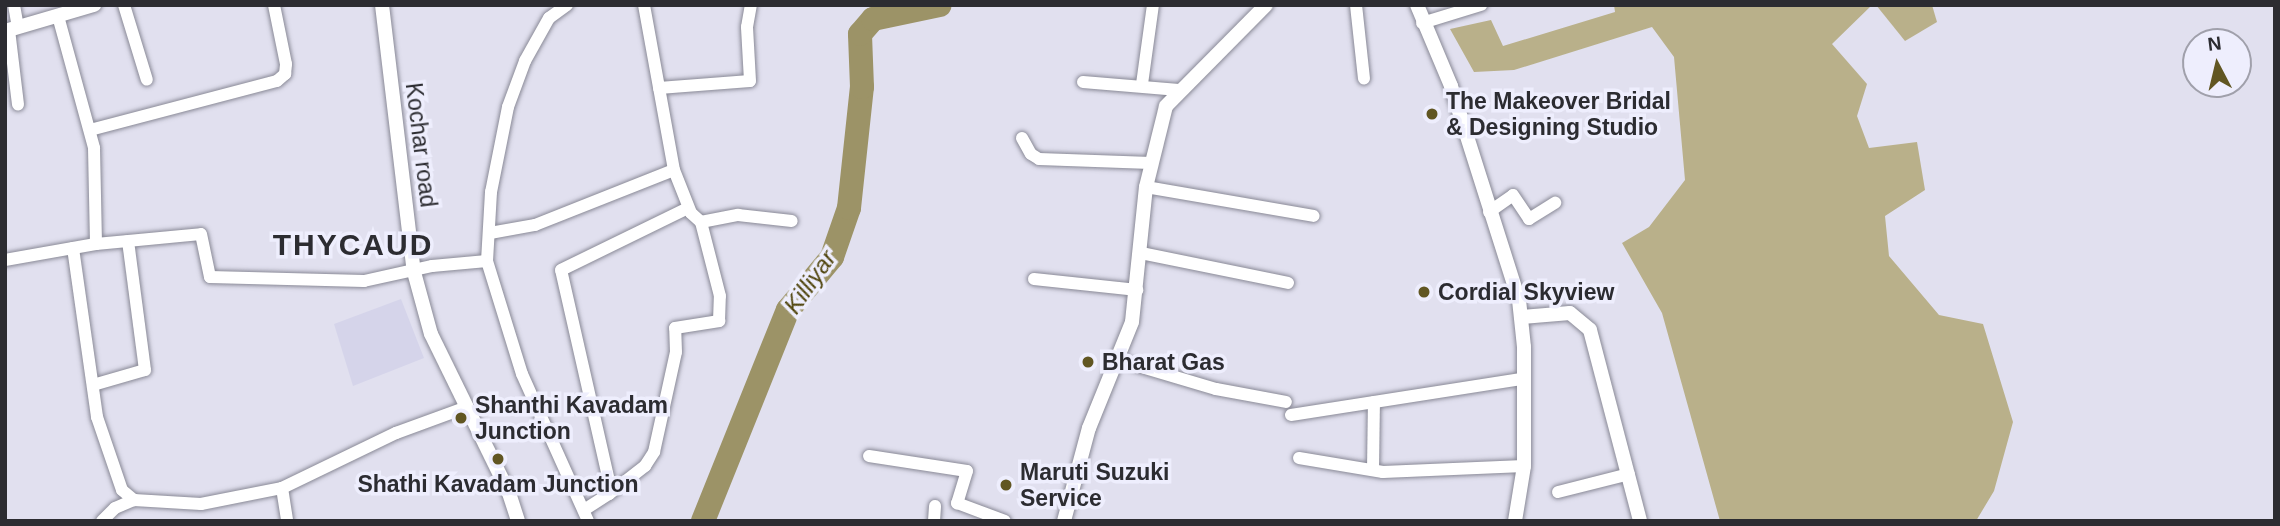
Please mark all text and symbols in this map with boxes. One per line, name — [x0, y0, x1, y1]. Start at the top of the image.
north arrow — [2182, 28, 2252, 98]
text: N — [2207, 32, 2223, 55]
street label: Kochar road — [400, 81, 442, 209]
place label: The Makeover Bridal & Designing Studio — [1446, 87, 1671, 141]
marker: The Makeover Bridal & Designing Studio — [1424, 106, 1440, 122]
district label: THYCAUD — [274, 227, 432, 263]
water label: Killiyar — [778, 245, 842, 319]
place label: Cordial Skyview — [1438, 278, 1614, 306]
marker: Cordial Skyview — [1416, 284, 1432, 300]
place label: Bharat Gas — [1102, 348, 1225, 376]
marker: Bharat Gas — [1080, 354, 1096, 370]
place label: Shanthi Kavadam Junction — [475, 391, 668, 445]
marker: Shanthi Kavadam Junction — [453, 410, 469, 426]
marker: Shathi Kavadam Junction — [490, 451, 506, 467]
place label: Maruti Suzuki Service — [1020, 458, 1170, 512]
place label: Shathi Kavadam Junction — [357, 470, 639, 498]
marker: Maruti Suzuki Service — [998, 477, 1014, 493]

